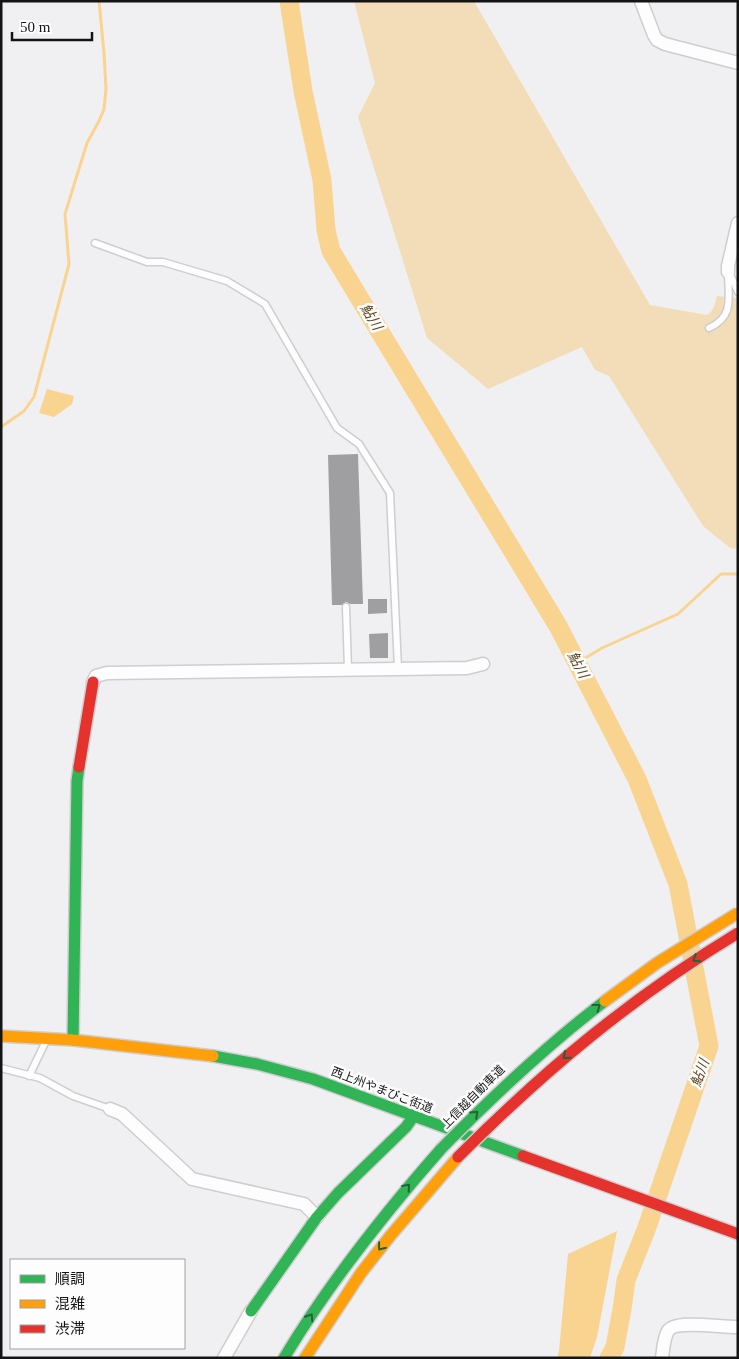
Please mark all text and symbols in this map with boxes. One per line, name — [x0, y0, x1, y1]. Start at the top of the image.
scale bar — [12, 10, 92, 42]
text: 50 m — [20, 19, 51, 35]
water label: 鮎川 — [357, 301, 386, 335]
water label: 鮎川 — [565, 649, 592, 683]
one-way arrow — [693, 953, 702, 963]
one-way arrow — [591, 1004, 601, 1013]
one-way arrow — [562, 1050, 571, 1059]
water label: 鮎川 — [688, 1055, 713, 1089]
street label: 上信越自動車道 — [438, 1062, 508, 1132]
street label: 西上州やまびこ街道 — [329, 1064, 435, 1116]
one-way arrow — [469, 1111, 478, 1120]
one-way arrow — [402, 1183, 411, 1192]
one-way arrow — [379, 1241, 387, 1250]
legend — [10, 1259, 185, 1349]
text: 順調 — [55, 1271, 85, 1287]
text: 混雑 — [55, 1296, 85, 1312]
one-way arrow — [303, 1313, 313, 1322]
text: 渋滞 — [55, 1321, 85, 1337]

